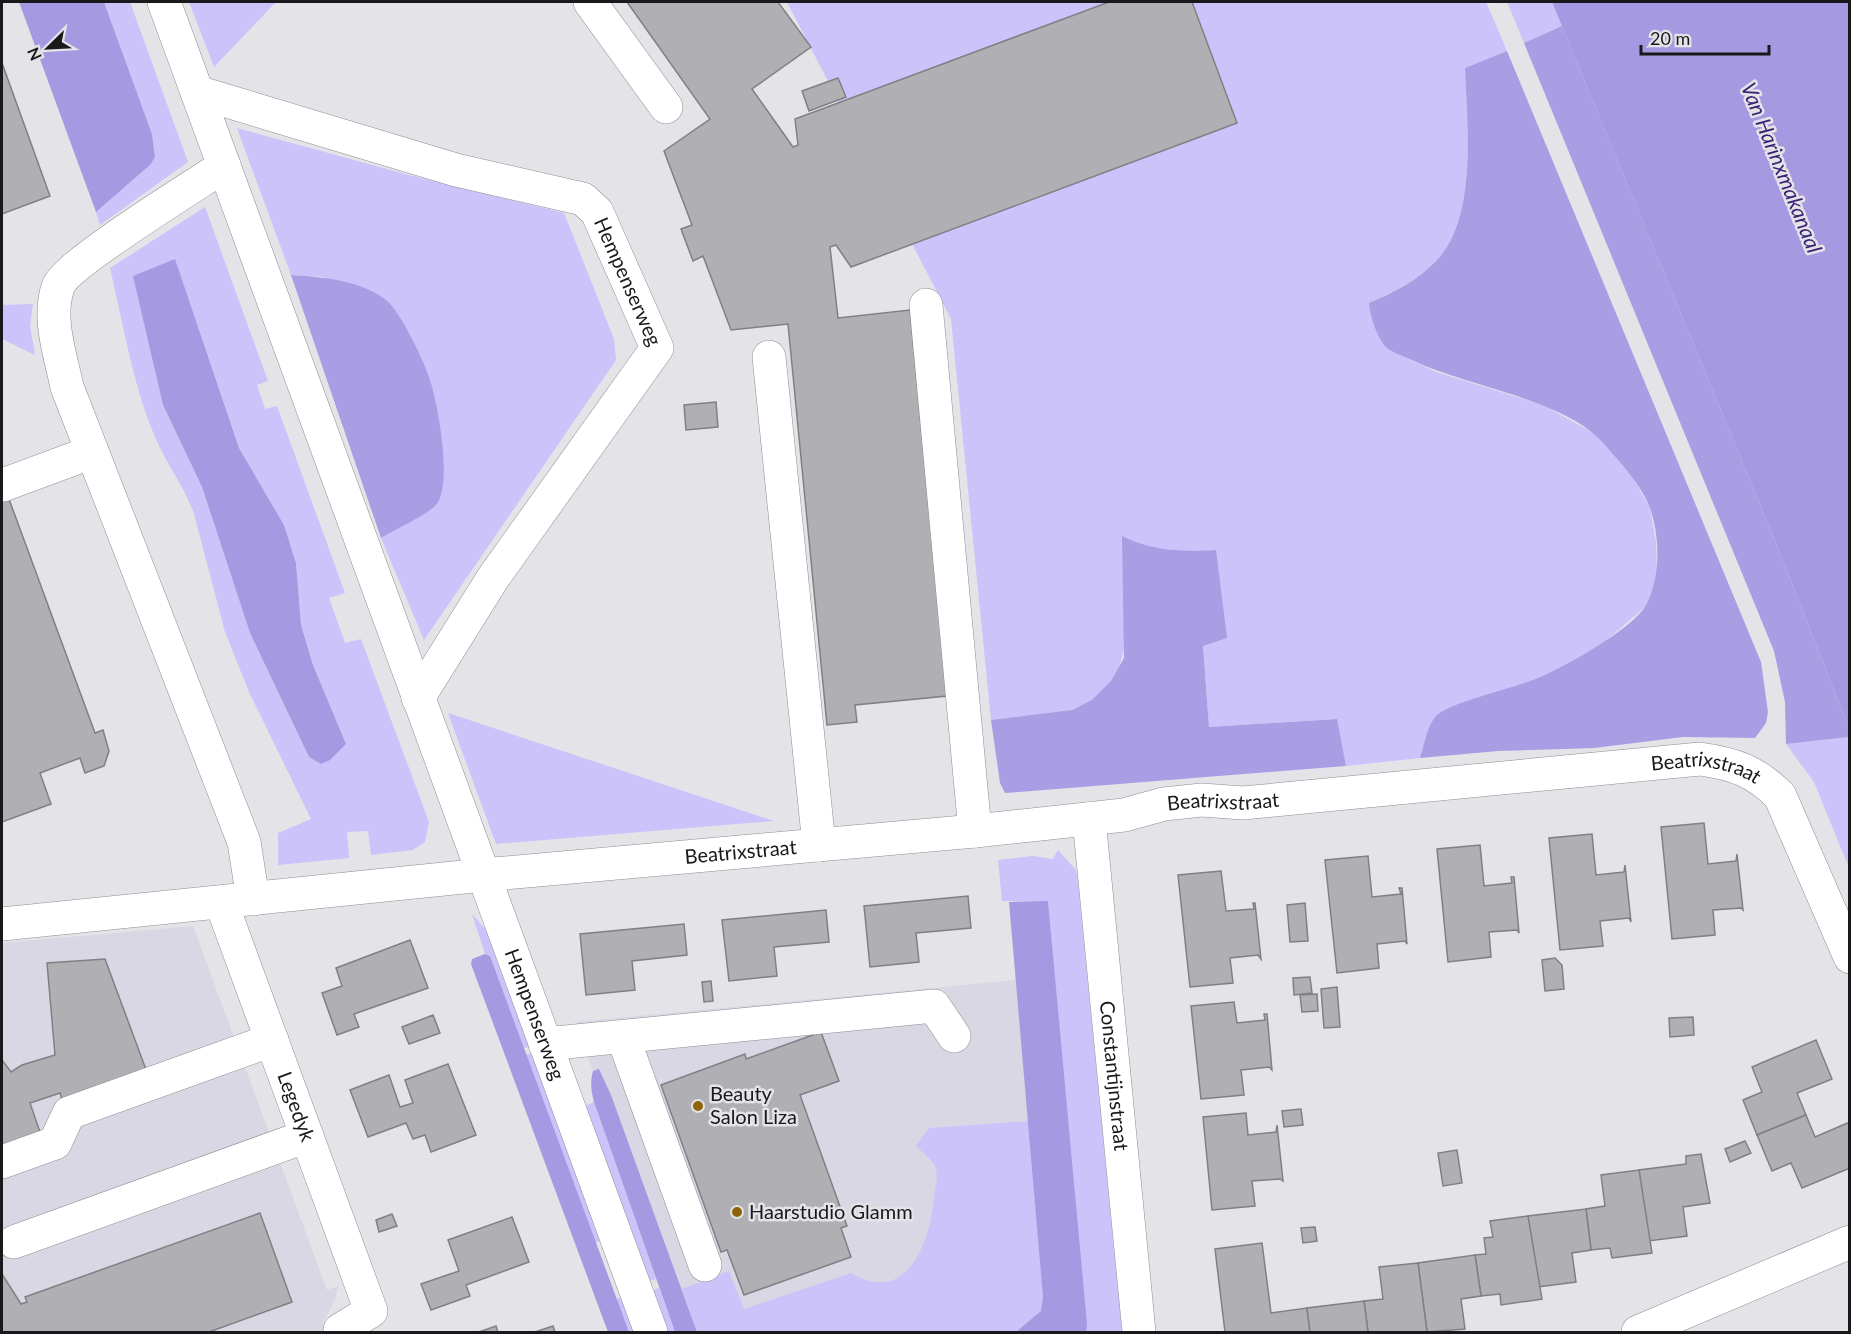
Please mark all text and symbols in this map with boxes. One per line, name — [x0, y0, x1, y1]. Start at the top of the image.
north arrow — [18, 18, 78, 78]
scale bar — [1641, 18, 1768, 56]
text: 20 m — [1650, 27, 1690, 49]
text: N — [23, 45, 45, 64]
water label: Van Harinxmakanaal — [1737, 79, 1828, 257]
street label: Hempenserweg — [590, 213, 667, 349]
street label: Beatrixstraat — [1650, 746, 1766, 788]
street label: Beatrixstraat — [1166, 787, 1280, 815]
street label: Beatrixstraat — [683, 834, 797, 868]
street label: Hempenserweg — [501, 945, 571, 1083]
street label: Constantijnstraat — [1096, 1000, 1134, 1152]
street label: Legedyk — [273, 1068, 321, 1145]
place label: Beauty Salon Liza — [710, 1081, 797, 1128]
marker: Beauty Salon Liza — [691, 1099, 705, 1113]
place label: Haarstudio Glamm — [749, 1199, 913, 1223]
marker: Haarstudio Glamm — [730, 1205, 744, 1219]

